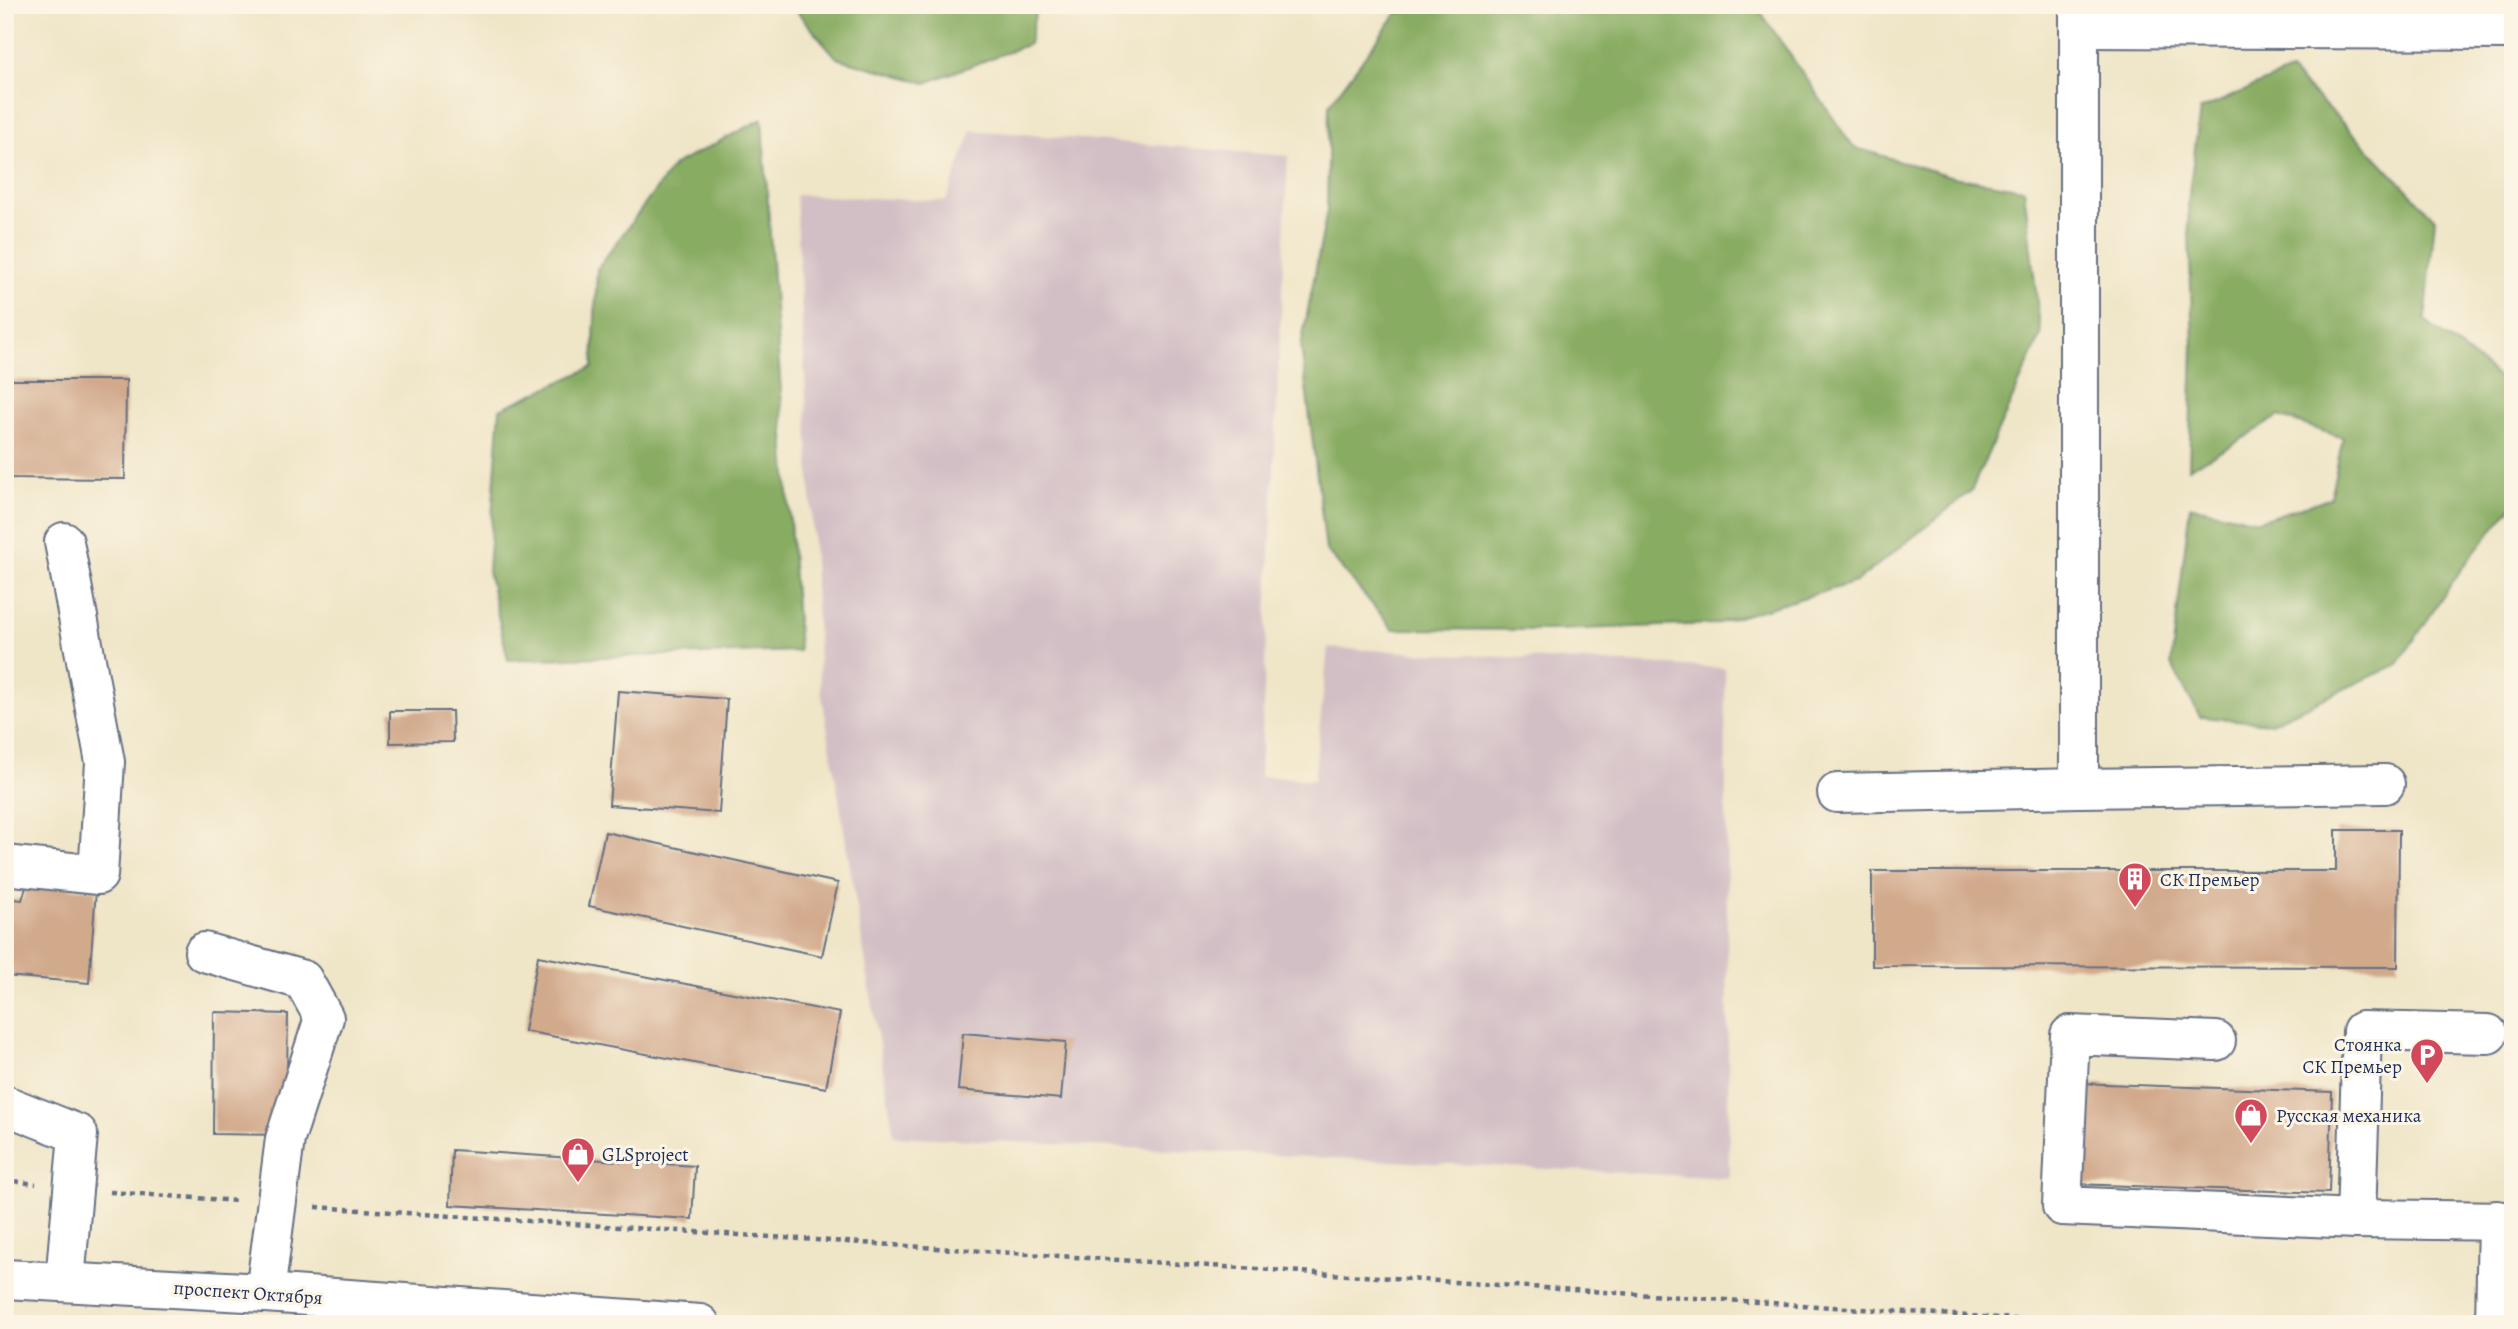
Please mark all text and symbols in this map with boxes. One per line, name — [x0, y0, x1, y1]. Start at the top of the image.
building icon: СК Премьер — [2116, 860, 2154, 909]
place label: СК Премьер — [2160, 867, 2260, 893]
place label: Стоянка СК Премьер — [2302, 1032, 2402, 1080]
parking icon: Стоянка СК Премьер — [2408, 1036, 2446, 1085]
shop icon: Русская механика — [2232, 1096, 2270, 1145]
place label: Русская механика — [2276, 1103, 2422, 1129]
shop icon: GLSproject — [559, 1135, 597, 1184]
place label: GLSproject — [602, 1142, 689, 1168]
street label: проспект Октября — [172, 1275, 323, 1311]

